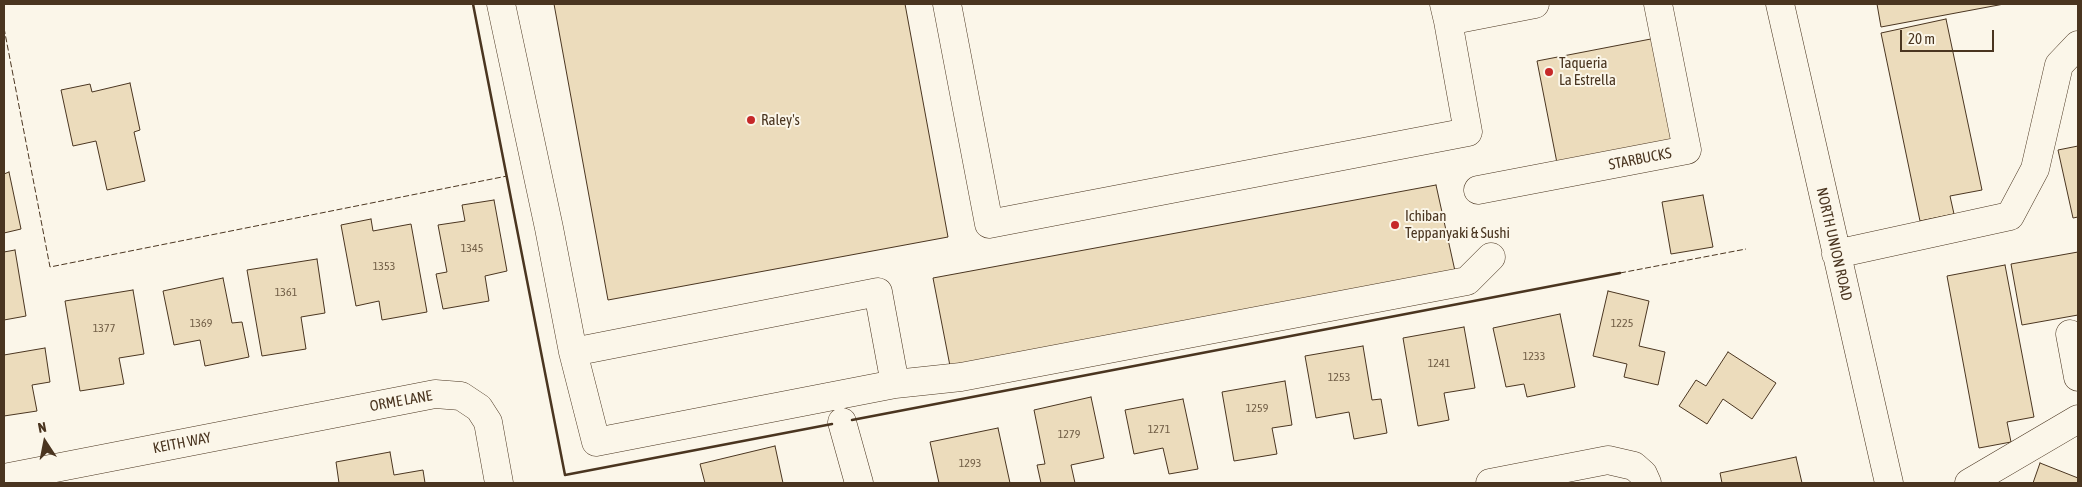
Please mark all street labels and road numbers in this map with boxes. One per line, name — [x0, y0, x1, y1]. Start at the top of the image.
street label: STARBUCKS — [1607, 144, 1673, 174]
street label: NORTH UNION ROAD — [1812, 186, 1856, 302]
street label: ORME LANE — [368, 387, 434, 415]
street label: KEITH WAY — [151, 429, 213, 457]

